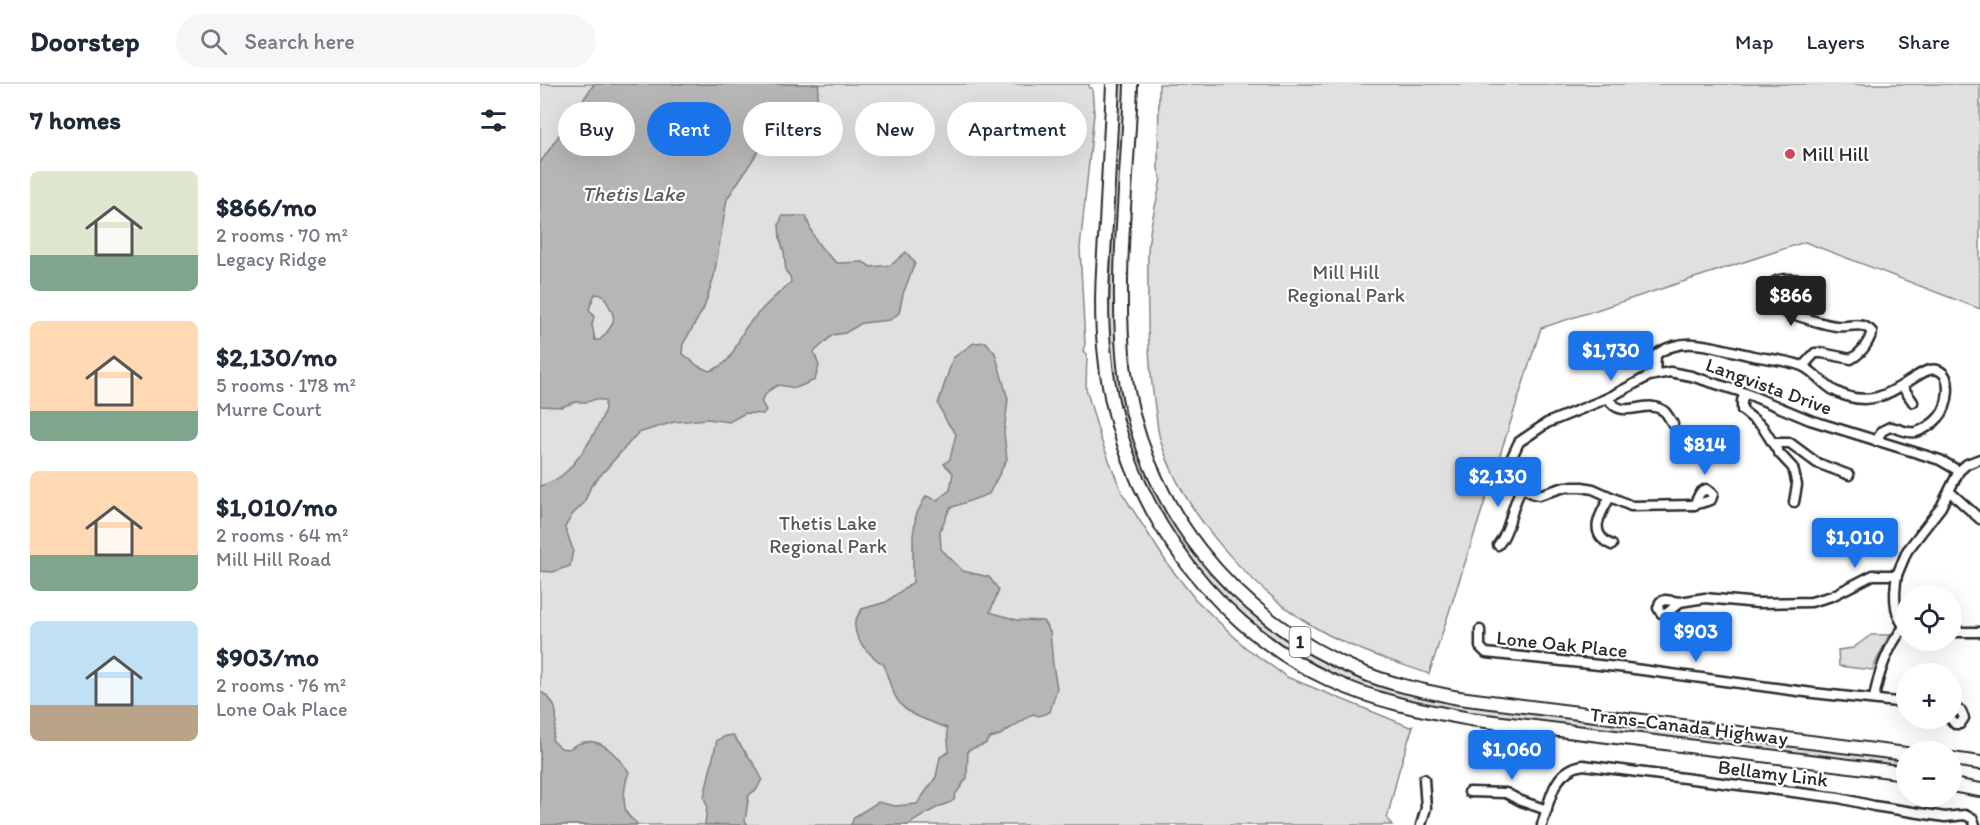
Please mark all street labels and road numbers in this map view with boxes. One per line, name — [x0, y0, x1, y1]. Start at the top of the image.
street label: Langvista Drive — [1703, 352, 1835, 420]
street label: Lone Oak Place — [1495, 625, 1629, 663]
road number: 1 — [1290, 627, 1311, 657]
street label: Trans-Canada Highway — [1589, 702, 1790, 750]
street label: Bellamy Link — [1717, 754, 1830, 792]

